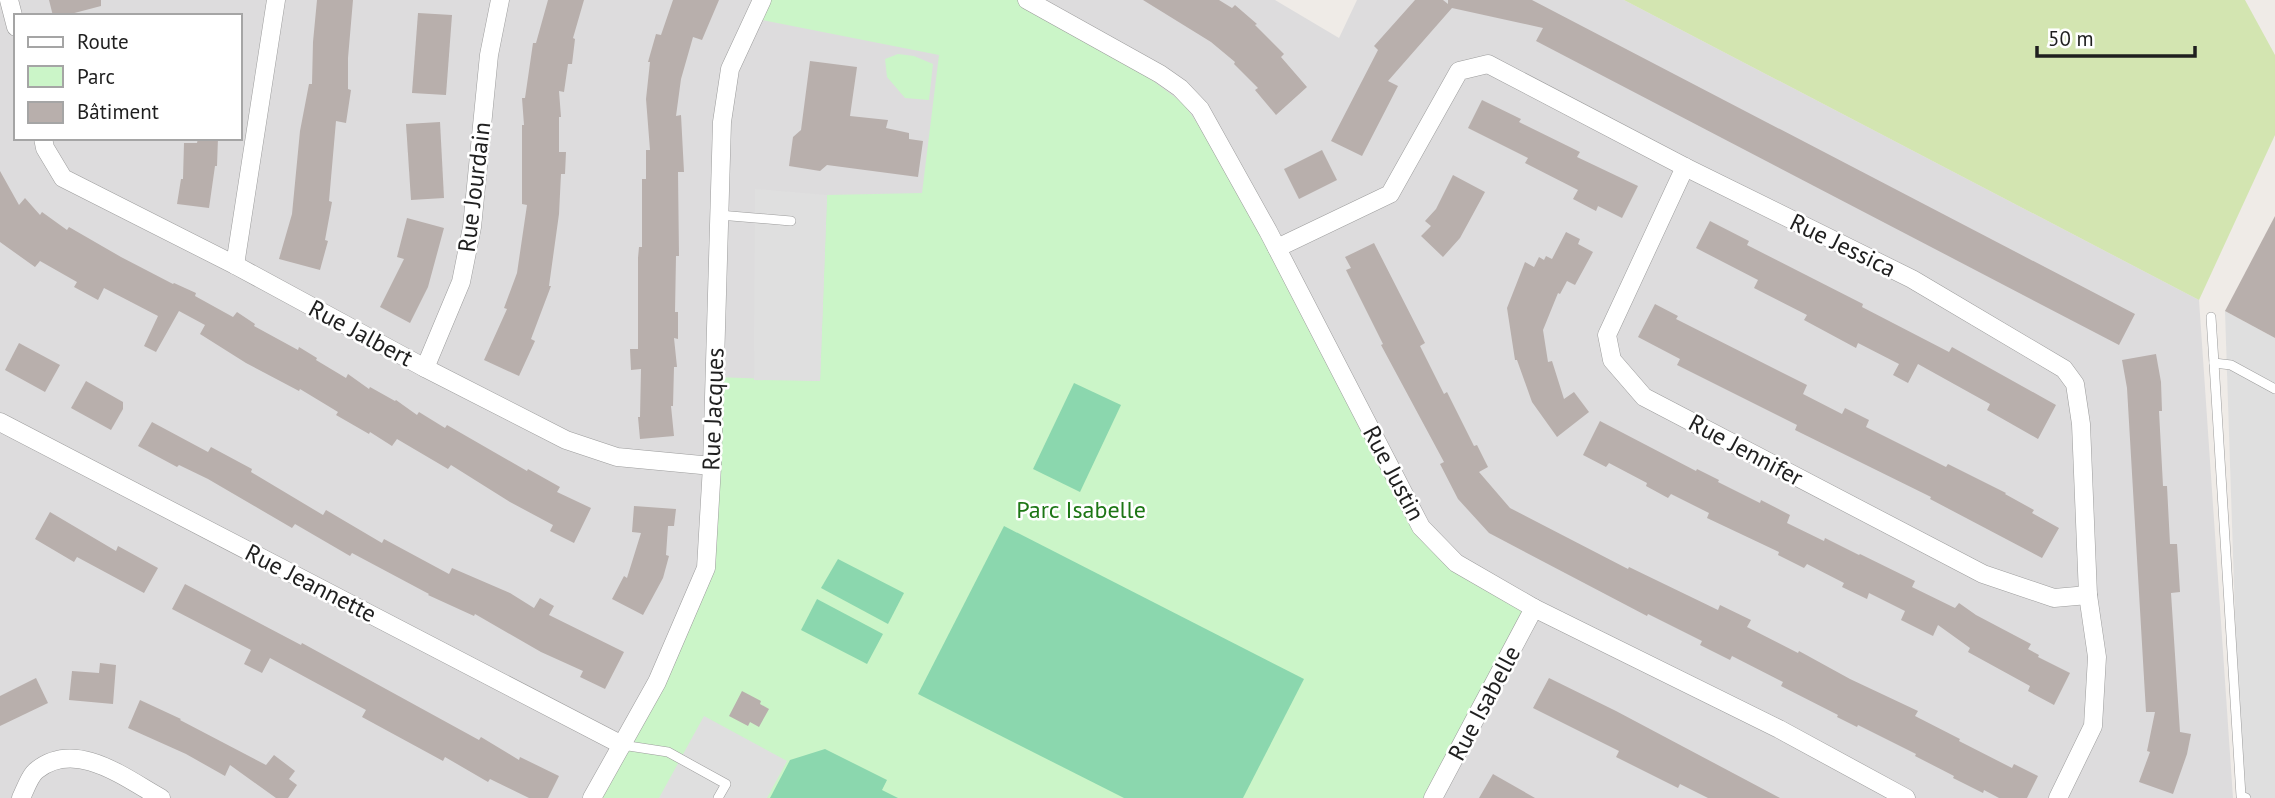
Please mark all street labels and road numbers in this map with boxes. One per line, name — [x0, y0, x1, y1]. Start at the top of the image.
street label: Rue Jourdain — [451, 120, 497, 254]
street label: Rue Jessica — [1785, 206, 1901, 284]
street label: Rue Jalbert — [304, 293, 418, 373]
street label: Rue Jacques — [695, 347, 731, 471]
street label: Rue Jennifer — [1683, 407, 1809, 493]
street label: Rue Justin — [1356, 420, 1432, 526]
street label: Rue Jeannette — [240, 537, 382, 629]
street label: Rue Isabelle — [1441, 640, 1527, 766]

